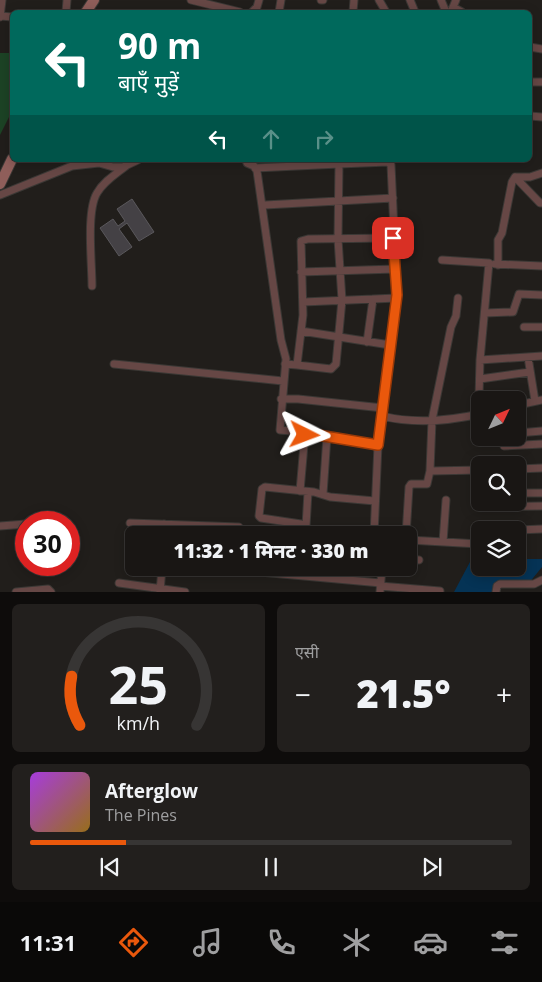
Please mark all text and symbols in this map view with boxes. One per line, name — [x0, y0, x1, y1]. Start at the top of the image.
text: 90 m — [118, 22, 201, 69]
icon: left — [35, 30, 100, 95]
text: बाएँ मुड़ें — [118, 67, 179, 97]
icon: left — [204, 125, 232, 153]
icon: ahead — [257, 125, 285, 153]
icon: right — [310, 125, 338, 153]
pin — [372, 217, 414, 259]
icon: arrive — [379, 224, 407, 252]
north arrow — [471, 391, 526, 446]
map controls — [471, 391, 526, 576]
position arrow — [278, 408, 330, 460]
button: search — [471, 456, 526, 511]
speed limit sign: 30 — [15, 511, 80, 576]
button: layers — [471, 521, 526, 576]
text: 11:32 · 1 मिनट · 330 m — [173, 538, 369, 564]
text: एसी — [295, 641, 319, 663]
text: 25 — [109, 648, 168, 719]
text: 21.5° — [357, 667, 450, 719]
text: − — [295, 675, 311, 713]
text: + — [496, 675, 512, 713]
text: km/h — [117, 711, 160, 735]
text: Afterglow — [105, 778, 198, 804]
text: The Pines — [105, 804, 177, 826]
icon: previous — [96, 853, 124, 881]
icon: pause — [257, 853, 285, 881]
icon: next — [418, 853, 446, 881]
icon: directions — [116, 925, 151, 960]
icon: music — [190, 925, 225, 960]
icon: phone — [264, 925, 299, 960]
icon: climate — [339, 925, 374, 960]
icon: car — [413, 925, 448, 960]
icon: filters — [487, 925, 522, 960]
text: 11:31 — [20, 927, 76, 957]

